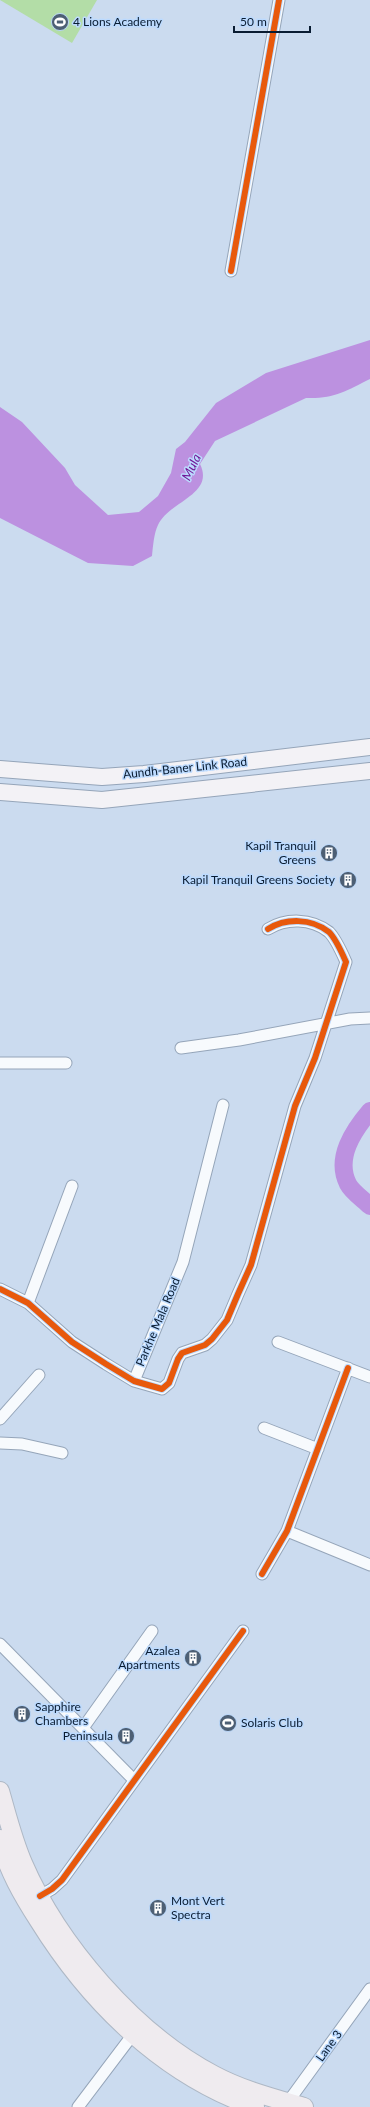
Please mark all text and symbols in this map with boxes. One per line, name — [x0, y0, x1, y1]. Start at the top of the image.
scale bar — [234, 8, 310, 34]
sports icon: 4 Lions Academy — [50, 12, 70, 32]
place label: 4 Lions Academy — [73, 14, 163, 29]
text: 50 m — [240, 14, 267, 29]
water label: Mula — [178, 451, 204, 483]
street label: Aundh-Baner Link Road — [122, 754, 248, 781]
place label: Kapil Tranquil Greens — [245, 838, 316, 867]
building icon: Kapil Tranquil Greens — [319, 843, 339, 863]
building icon: Kapil Tranquil Greens Society — [338, 870, 358, 890]
place label: Kapil Tranquil Greens Society — [182, 872, 336, 887]
street label: Parkhe Mala Road — [132, 1275, 183, 1368]
place label: Azalea Apartments — [118, 1643, 180, 1672]
building icon: Azalea Apartments — [183, 1648, 203, 1668]
place label: Sapphire Chambers — [35, 1699, 88, 1728]
building icon: Sapphire Chambers — [12, 1704, 32, 1724]
sports icon: Solaris Club — [218, 1713, 238, 1733]
place label: Solaris Club — [241, 1715, 303, 1730]
building icon: Peninsula — [116, 1726, 136, 1746]
place label: Peninsula — [63, 1728, 113, 1743]
place label: Mont Vert Spectra — [171, 1893, 225, 1922]
building icon: Mont Vert Spectra — [148, 1898, 168, 1918]
street label: Lane 3 — [312, 2027, 345, 2064]

